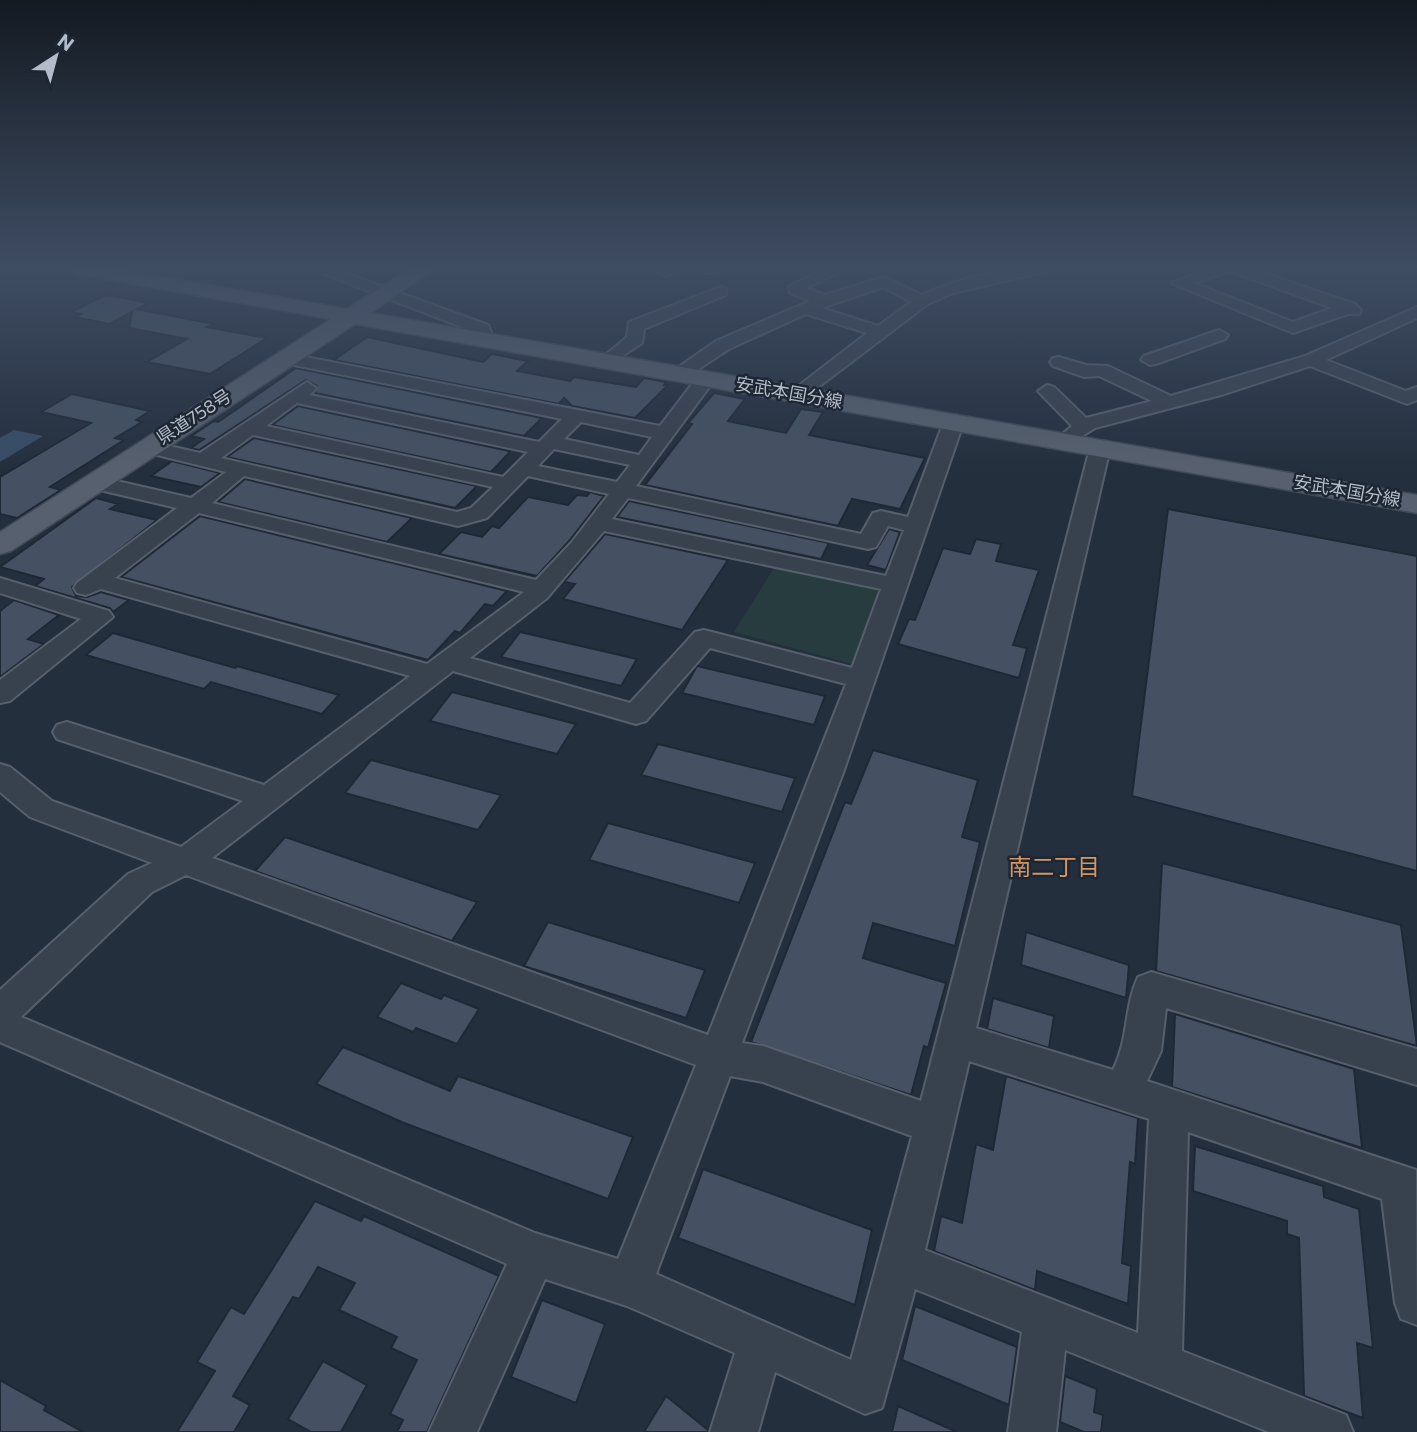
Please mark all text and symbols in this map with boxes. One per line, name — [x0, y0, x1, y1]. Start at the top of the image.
north arrow — [21, 21, 91, 91]
text: N — [54, 28, 79, 55]
street label: 安武本国分線 — [734, 372, 844, 412]
street label: 県道758号 — [152, 384, 235, 448]
street label: 安武本国分線 — [1292, 470, 1402, 510]
district label: 南二丁目 — [1008, 852, 1100, 880]

